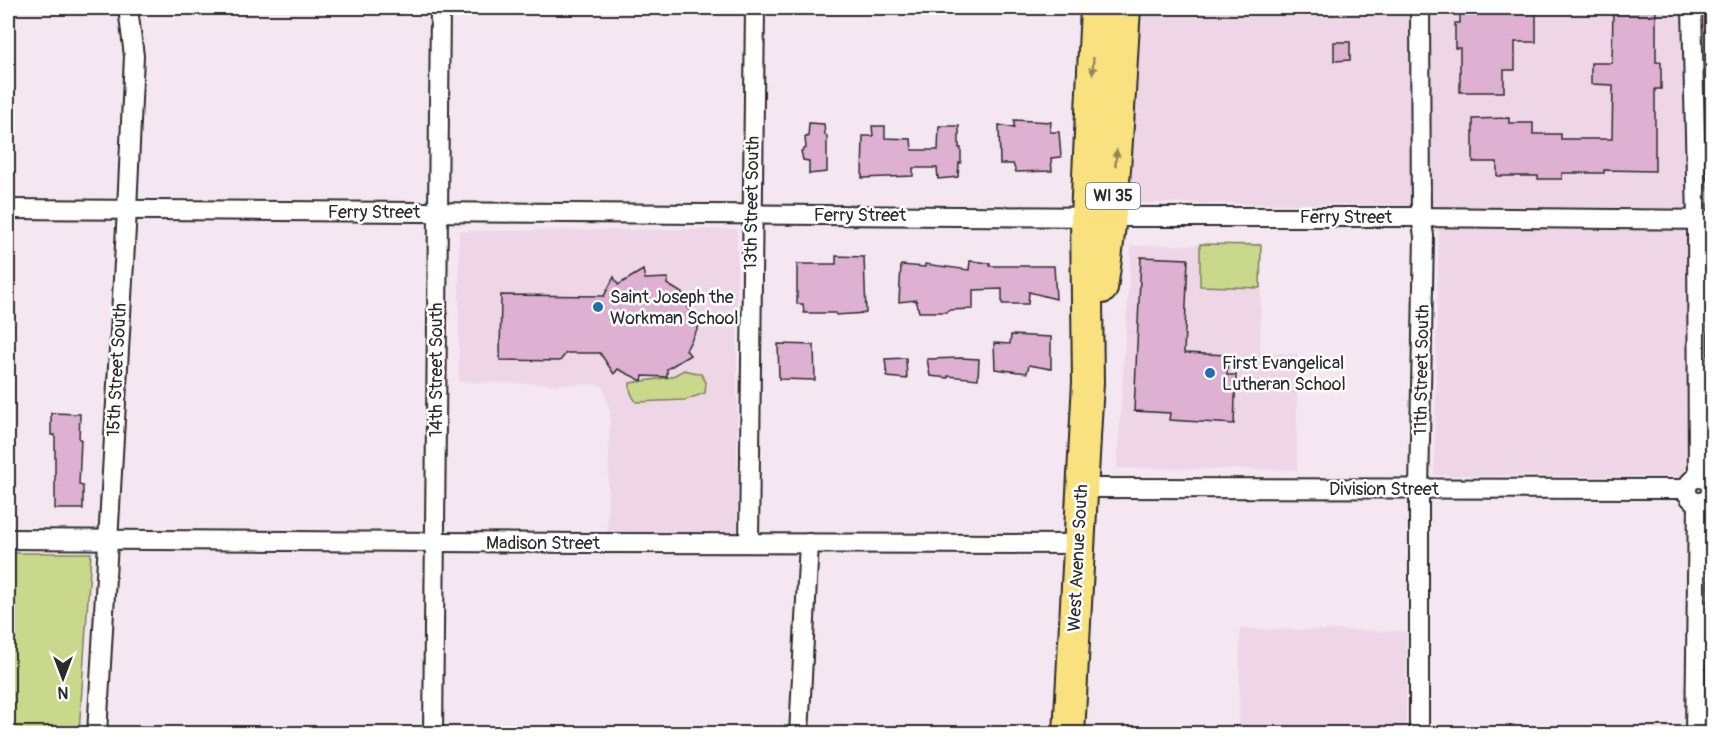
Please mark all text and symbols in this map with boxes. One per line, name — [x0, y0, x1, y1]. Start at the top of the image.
one-way arrow — [1089, 56, 1098, 75]
street label: 13th Street South — [739, 136, 765, 270]
one-way arrow — [1111, 148, 1120, 167]
road number: WI 35 — [1086, 183, 1140, 209]
street label: Ferry Street — [328, 201, 421, 224]
street label: Ferry Street — [814, 204, 907, 227]
street label: Ferry Street — [1300, 206, 1393, 229]
place label: Saint Joseph the Workman School — [610, 286, 739, 330]
marker: Saint Joseph the Workman School — [591, 300, 605, 314]
street label: 15th Street South — [102, 302, 132, 438]
street label: 14th Street South — [425, 303, 448, 437]
street label: 11th Street South — [1409, 304, 1435, 436]
place label: First Evangelical Lutheran School — [1222, 352, 1346, 396]
marker: First Evangelical Lutheran School — [1203, 366, 1217, 380]
street label: Division Street — [1329, 478, 1440, 501]
street label: West Avenue South — [1063, 484, 1093, 632]
street label: Madison Street — [486, 532, 601, 555]
north arrow — [33, 648, 93, 708]
text: N — [57, 682, 68, 702]

